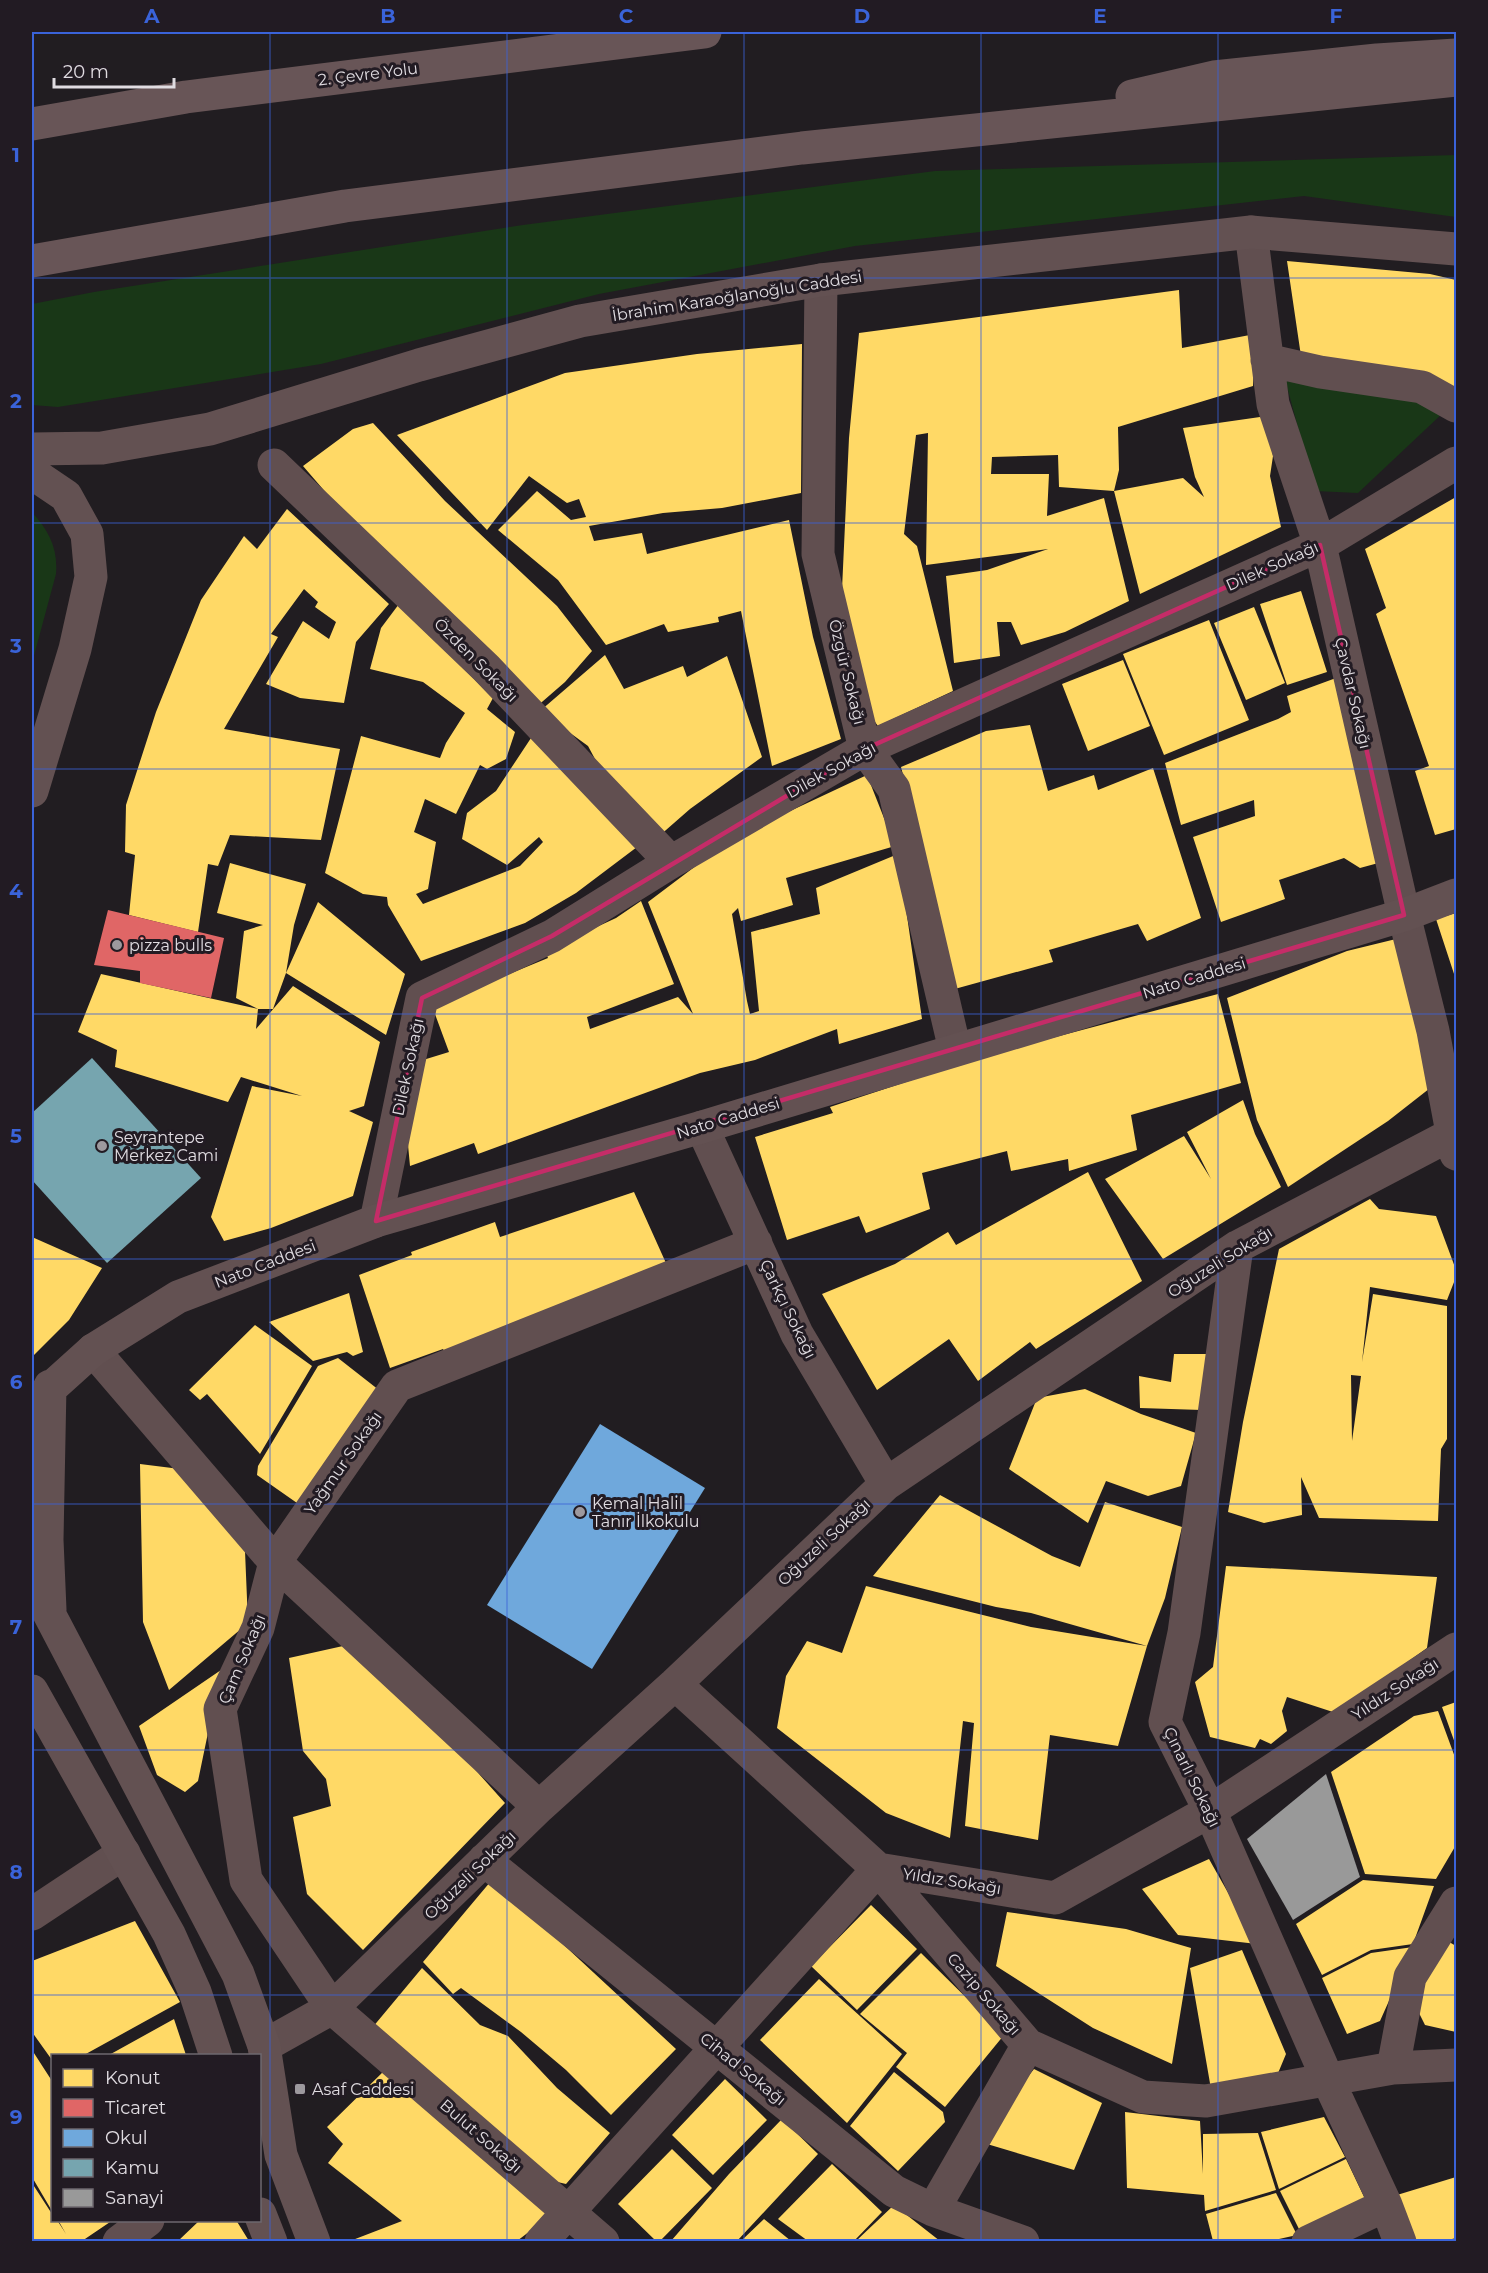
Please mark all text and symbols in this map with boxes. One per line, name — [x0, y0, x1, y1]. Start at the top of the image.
text: A — [143, 4, 160, 28]
text: B — [380, 4, 396, 28]
text: C — [619, 4, 634, 28]
text: D — [854, 4, 870, 28]
text: E — [1093, 4, 1107, 28]
text: F — [1330, 4, 1343, 28]
scale bar — [54, 51, 174, 89]
street label: 2. Çevre Yolu — [317, 58, 419, 90]
text: 20 m — [63, 61, 109, 83]
text: 1 — [12, 143, 20, 167]
street label: İbrahim Karaoğlanoğlu Caddesi — [611, 267, 863, 325]
text: 2 — [10, 389, 22, 413]
street label: Dilek Sokağı — [1223, 537, 1321, 595]
street label: Özden Sokağı — [430, 613, 523, 706]
street label: Özgür Sokağı — [825, 617, 870, 727]
text: 3 — [9, 634, 22, 658]
street label: Çavdar Sokağı — [1331, 635, 1375, 751]
street label: Dilek Sokağı — [783, 738, 879, 802]
text: 4 — [9, 879, 23, 903]
place label: pizza bulls — [129, 936, 212, 955]
marker: pizza bulls — [110, 938, 124, 952]
street label: Nato Caddesi — [1140, 953, 1248, 1003]
street label: Dilek Sokağı — [388, 1016, 428, 1118]
street label: Nato Caddesi — [674, 1093, 782, 1143]
text: 5 — [10, 1124, 22, 1148]
place label: Seyrantepe Merkez Cami — [114, 1128, 218, 1165]
marker: Seyrantepe Merkez Cami — [95, 1139, 109, 1153]
street label: Oğuzeli Sokağı — [1164, 1222, 1276, 1302]
street label: Nato Caddesi — [212, 1236, 318, 1292]
street label: Çarkçı Sokağı — [756, 1256, 820, 1362]
text: 6 — [10, 1370, 23, 1394]
street label: Yağmur Sokağı — [300, 1408, 386, 1518]
place label: Kemal Halil Tanır İlkokulu — [592, 1494, 700, 1531]
street label: Oğuzeli Sokağı — [774, 1494, 874, 1590]
marker: Kemal Halil Tanır İlkokulu — [573, 1505, 587, 1519]
street label: Çam Sokağı — [215, 1611, 269, 1707]
text: 7 — [10, 1615, 22, 1639]
street label: Yıldız Sokağı — [1348, 1654, 1442, 1724]
street label: Çınarlı Sokağı — [1160, 1724, 1224, 1830]
street label: Oğuzeli Sokağı — [420, 1827, 520, 1923]
text: 8 — [9, 1860, 23, 1884]
street label: Yıldız Sokağı — [901, 1864, 1003, 1898]
street label: Cazip Sokağı — [943, 1949, 1025, 2039]
street label: Cihad Sokağı — [696, 2029, 790, 2109]
legend — [51, 2054, 261, 2222]
text: Konut — [105, 2067, 160, 2089]
place label: Asaf Caddesi — [312, 2080, 414, 2099]
marker: Asaf Caddesi — [293, 2082, 307, 2096]
street label: Bulut Sokağı — [436, 2095, 526, 2177]
text: Ticaret — [105, 2097, 166, 2119]
text: 9 — [10, 2105, 22, 2129]
text: Okul — [105, 2127, 148, 2149]
text: Kamu — [105, 2157, 159, 2179]
text: Sanayi — [105, 2187, 164, 2209]

